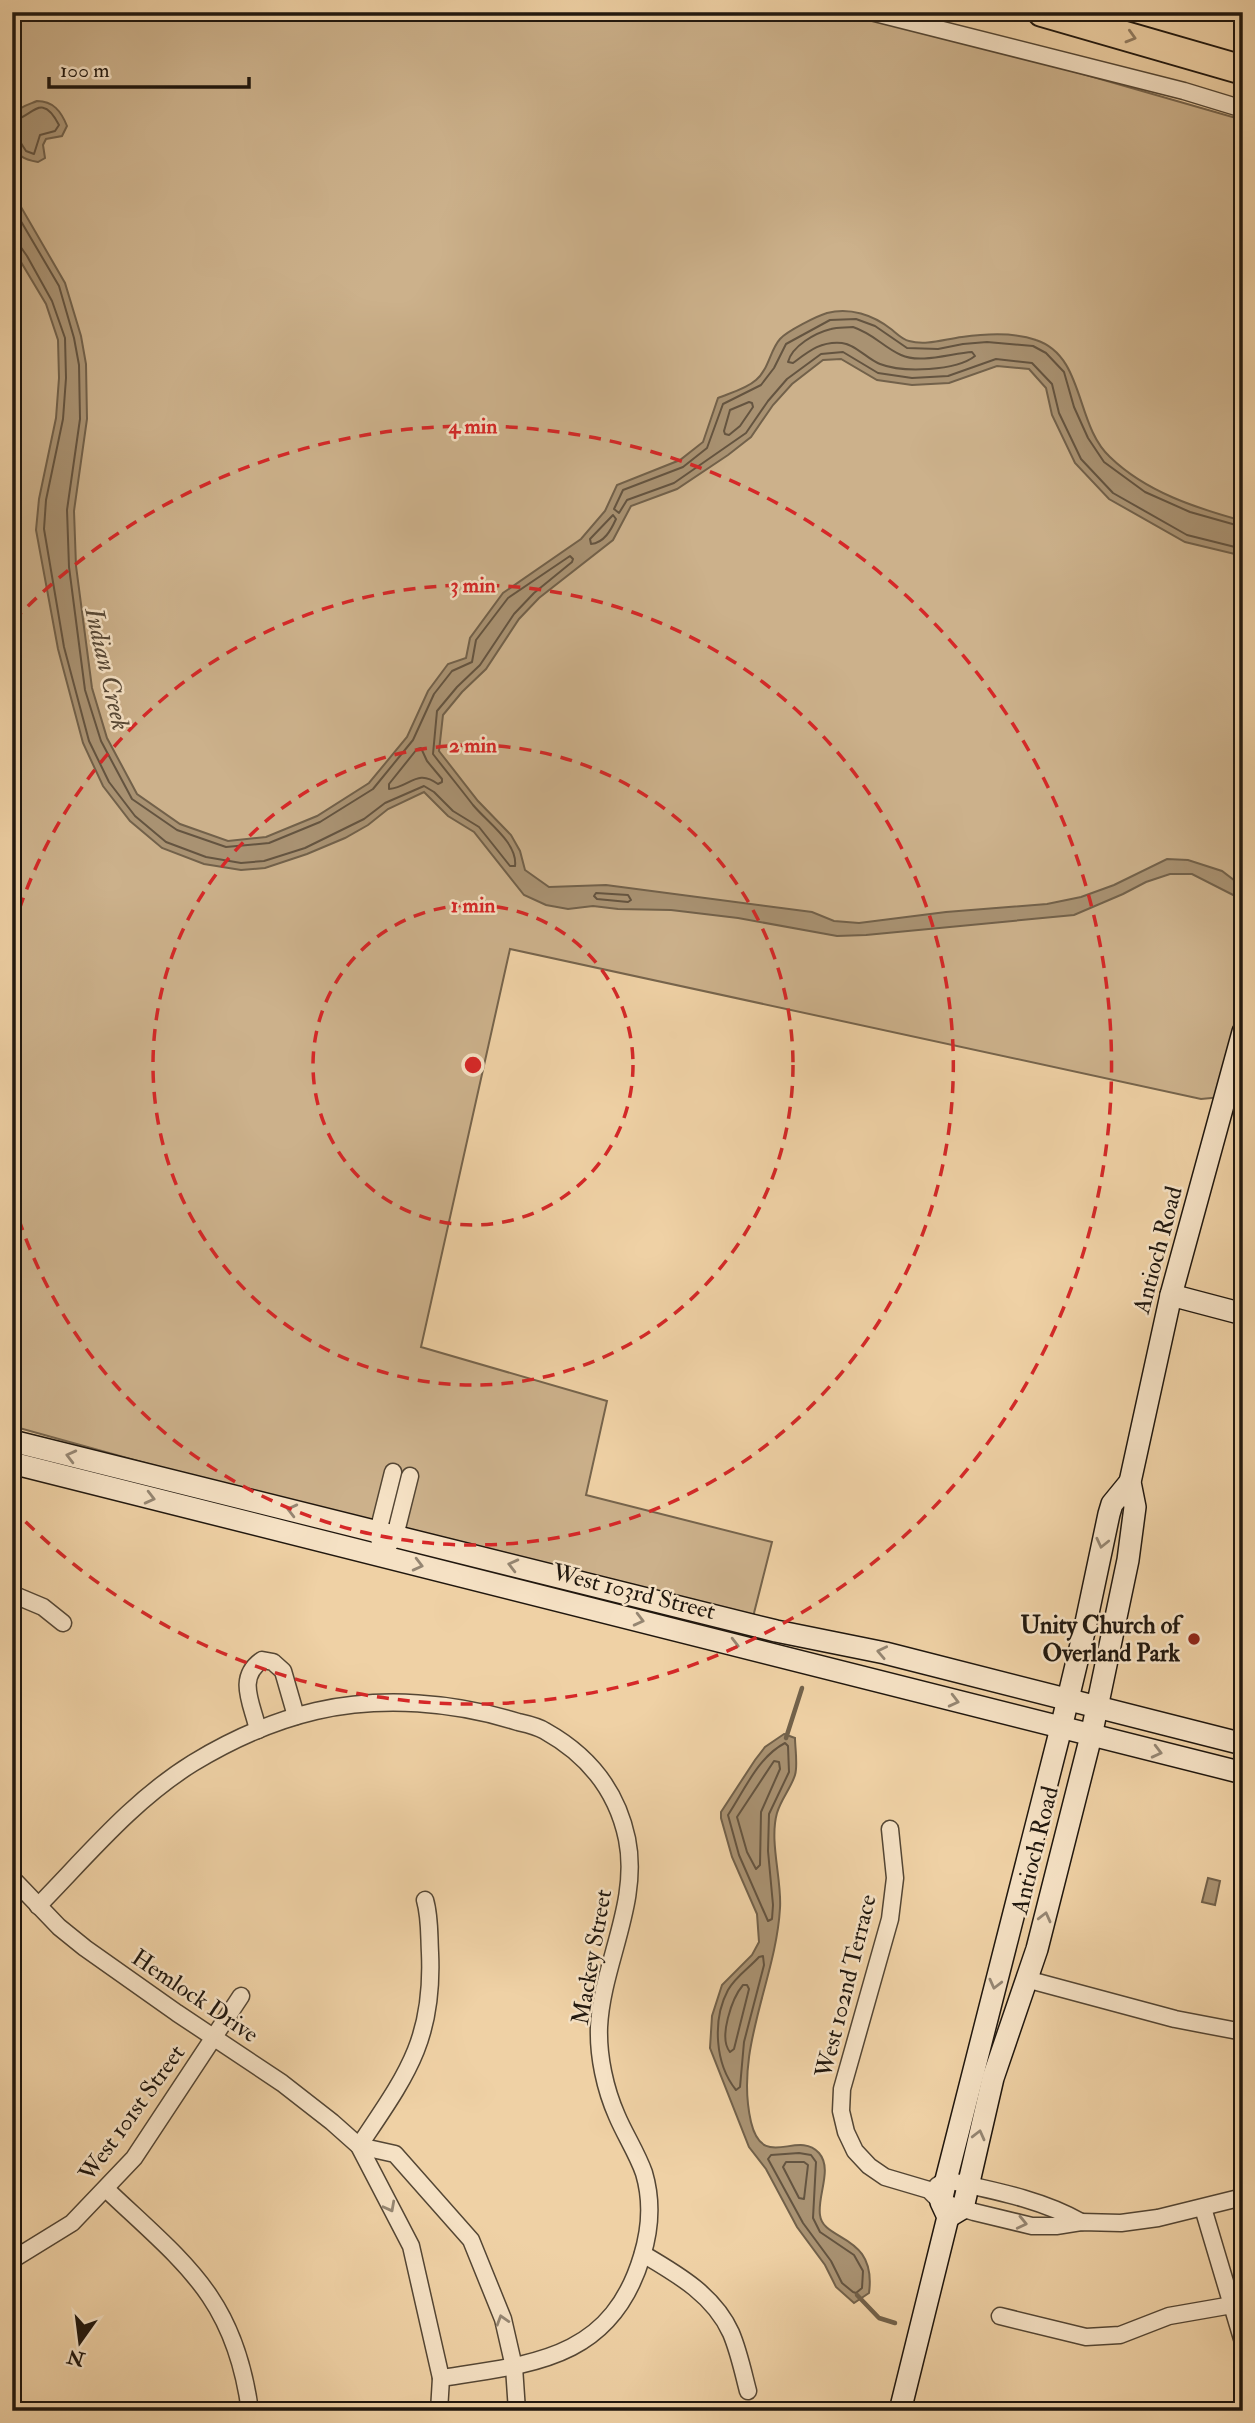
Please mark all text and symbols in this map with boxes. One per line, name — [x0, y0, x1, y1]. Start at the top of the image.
one-way arrow — [1125, 29, 1137, 44]
scale bar — [49, 46, 248, 90]
text: 100 m — [60, 57, 110, 84]
text: 4 min — [448, 413, 497, 440]
text: 3 min — [450, 572, 496, 599]
water label: Indian Creek — [77, 602, 137, 734]
text: 2 min — [449, 732, 497, 759]
text: 1 min — [451, 892, 495, 919]
centre of rings — [461, 1053, 485, 1077]
street label: Antioch Road — [1126, 1183, 1190, 1318]
one-way arrow — [65, 1450, 77, 1464]
one-way arrow — [144, 1489, 156, 1504]
one-way arrow — [286, 1504, 298, 1518]
one-way arrow — [1096, 1537, 1110, 1549]
one-way arrow — [412, 1557, 424, 1571]
street label: West 103rd Street — [548, 1557, 719, 1627]
one-way arrow — [507, 1559, 519, 1573]
place label: Unity Church of Overland Park — [1021, 1610, 1184, 1669]
one-way arrow — [633, 1612, 645, 1626]
marker: Unity Church of Overland Park — [1186, 1631, 1202, 1647]
one-way arrow — [728, 1637, 740, 1651]
one-way arrow — [877, 1646, 889, 1661]
one-way arrow — [948, 1693, 960, 1707]
one-way arrow — [1151, 1744, 1163, 1758]
street label: Antioch Road — [1004, 1783, 1066, 1918]
street label: Mackey Street — [565, 1887, 619, 2027]
street label: West 102nd Terrace — [808, 1891, 884, 2082]
one-way arrow — [1037, 1911, 1051, 1923]
street label: Hemlock Drive — [125, 1942, 265, 2050]
one-way arrow — [989, 1978, 1003, 1990]
street label: West 101st Street — [71, 2038, 192, 2188]
one-way arrow — [971, 2129, 985, 2141]
one-way arrow — [382, 2200, 395, 2212]
one-way arrow — [1015, 2215, 1027, 2230]
north arrow — [46, 2308, 116, 2378]
one-way arrow — [496, 2314, 511, 2326]
text: N — [64, 2344, 88, 2371]

